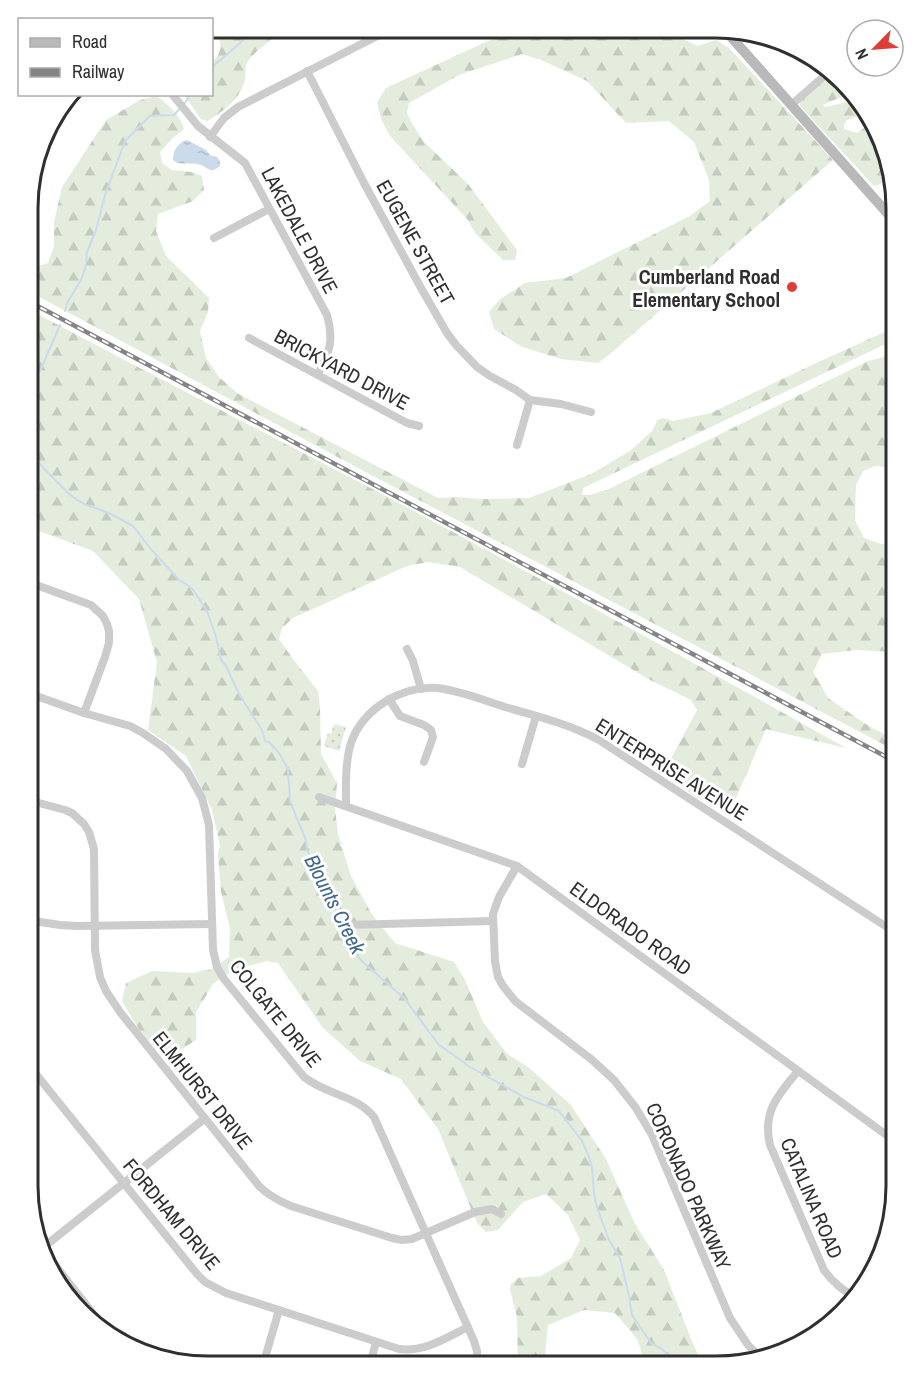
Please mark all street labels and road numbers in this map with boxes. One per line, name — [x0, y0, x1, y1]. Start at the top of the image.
street label: LAKEDALE DRIVE — [255, 162, 345, 298]
street label: EUGENE STREET — [371, 175, 461, 309]
street label: BRICKYARD DRIVE — [270, 322, 414, 416]
street label: ENTERPRISE AVENUE — [591, 711, 753, 827]
street label: ELDORADO ROAD — [565, 875, 697, 981]
street label: COLGATE DRIVE — [224, 953, 328, 1073]
street label: ELMHURST DRIVE — [147, 1025, 259, 1155]
street label: CORONADO PARKWAY — [640, 1098, 738, 1274]
street label: CATALINA ROAD — [774, 1133, 850, 1263]
street label: FORDHAM DRIVE — [117, 1153, 227, 1275]

